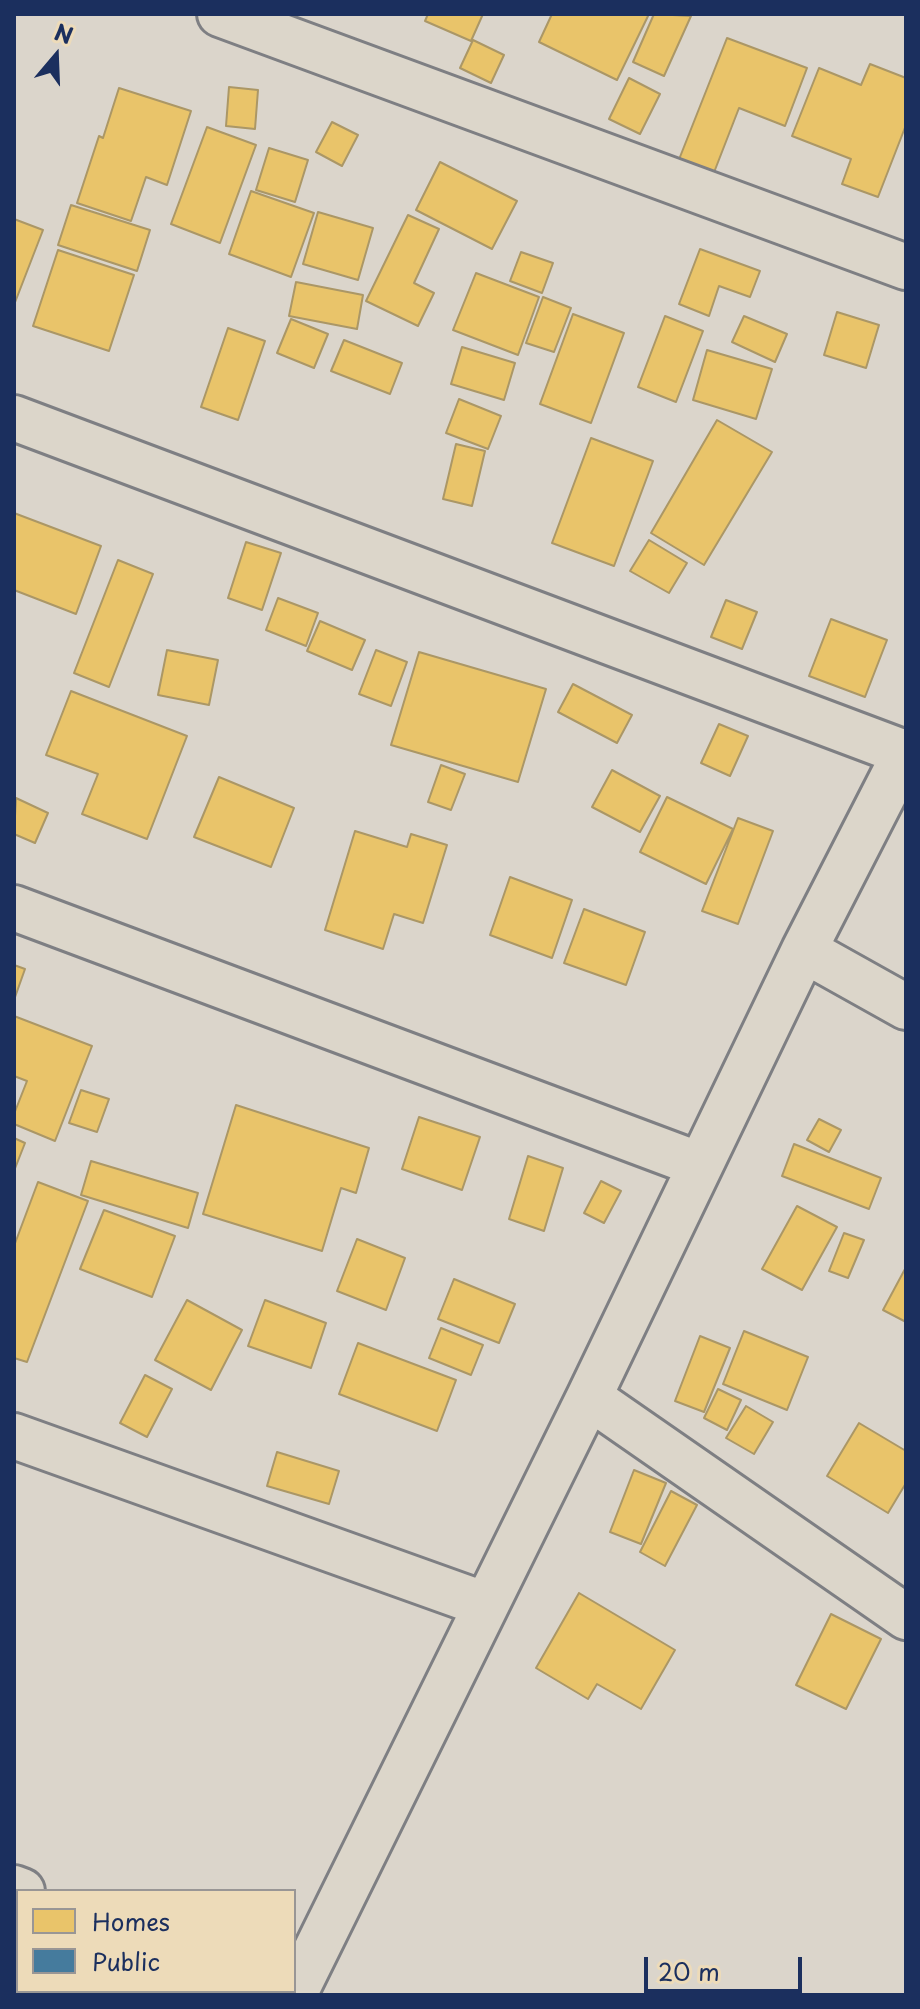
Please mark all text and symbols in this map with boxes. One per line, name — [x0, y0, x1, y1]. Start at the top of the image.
text: N — [50, 14, 78, 51]
north arrow — [16, 16, 96, 96]
legend — [16, 1889, 296, 1993]
text: Homes — [92, 1903, 170, 1939]
scale bar — [648, 1941, 806, 1991]
text: Public — [92, 1943, 160, 1979]
text: 20 m — [658, 1953, 720, 1989]

